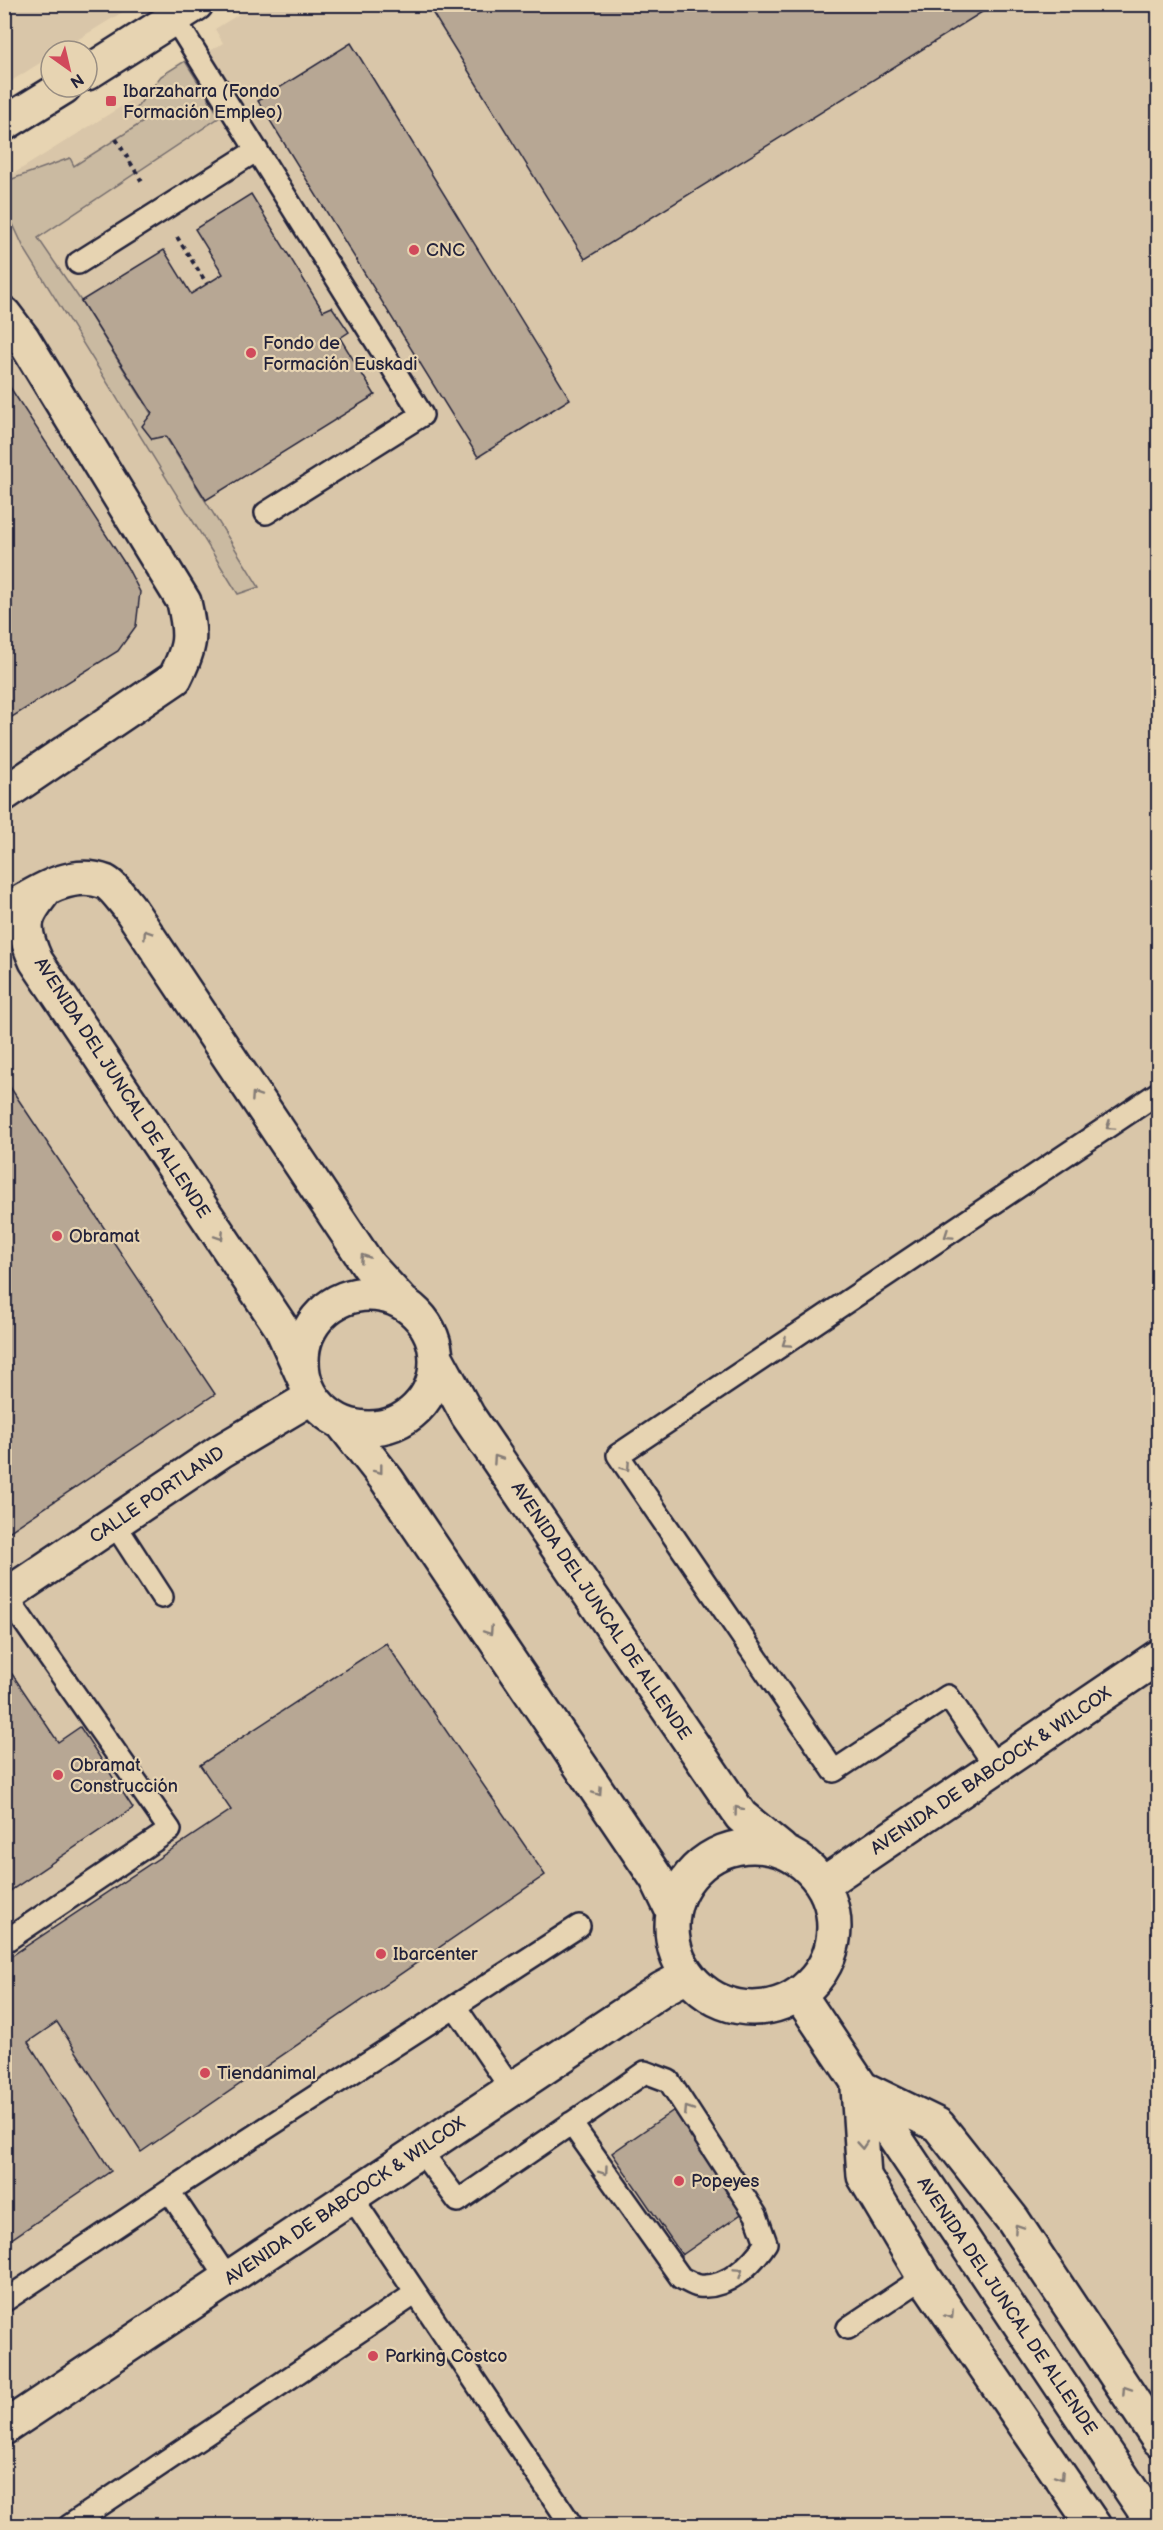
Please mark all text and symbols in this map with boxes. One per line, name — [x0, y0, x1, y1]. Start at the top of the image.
north arrow — [39, 39, 99, 99]
text: N — [66, 69, 87, 91]
place label: Ibarzaharra (Fondo Formación Empleo) — [123, 81, 283, 123]
marker: Ibarzaharra (Fondo Formación Empleo) — [104, 94, 118, 108]
place label: CNC — [426, 240, 465, 261]
marker: CNC — [407, 243, 421, 257]
place label: Fondo de Formación Euskadi — [263, 333, 418, 375]
marker: Fondo de Formación Euskadi — [244, 346, 258, 360]
one-way arrow — [142, 930, 154, 940]
street label: AVENIDA DEL JUNCAL DE ALLENDE — [30, 954, 214, 1222]
one-way arrow — [251, 1092, 262, 1103]
one-way arrow — [1106, 1119, 1117, 1130]
place label: Obramat — [69, 1226, 140, 1247]
one-way arrow — [944, 1227, 954, 1239]
marker: Obramat — [50, 1229, 64, 1243]
one-way arrow — [213, 1229, 224, 1240]
one-way arrow — [360, 1254, 371, 1265]
one-way arrow — [782, 1336, 793, 1347]
street label: CALLE PORTLAND — [86, 1442, 228, 1548]
one-way arrow — [493, 1454, 504, 1465]
one-way arrow — [619, 1460, 630, 1471]
one-way arrow — [372, 1463, 383, 1474]
street label: AVENIDA DEL JUNCAL DE ALLENDE — [507, 1478, 696, 1744]
one-way arrow — [482, 1624, 493, 1635]
street label: AVENIDA DE BABCOCK & WILCOX — [867, 1682, 1116, 1859]
place label: Obramat Construcción — [70, 1755, 178, 1797]
marker: Obramat Construcción — [51, 1768, 65, 1782]
one-way arrow — [591, 1786, 602, 1797]
one-way arrow — [734, 1806, 745, 1817]
place label: Ibarcenter — [393, 1944, 478, 1965]
marker: Ibarcenter — [374, 1947, 388, 1961]
place label: Tiendanimal — [217, 2063, 316, 2084]
marker: Tiendanimal — [198, 2066, 212, 2080]
one-way arrow — [684, 2105, 695, 2116]
street label: AVENIDA DE BABCOCK & WILCOX — [221, 2112, 470, 2289]
one-way arrow — [856, 2140, 869, 2149]
one-way arrow — [597, 2165, 608, 2176]
place label: Popeyes — [691, 2171, 759, 2192]
street label: AVENIDA DEL JUNCAL DE ALLENDE — [913, 2173, 1102, 2439]
marker: Popeyes — [672, 2174, 686, 2188]
one-way arrow — [1014, 2223, 1025, 2234]
one-way arrow — [733, 2268, 744, 2279]
one-way arrow — [943, 2308, 954, 2319]
place label: Parking Costco — [385, 2346, 507, 2367]
marker: Parking Costco — [366, 2349, 380, 2363]
one-way arrow — [1122, 2386, 1133, 2397]
one-way arrow — [1053, 2469, 1064, 2480]

